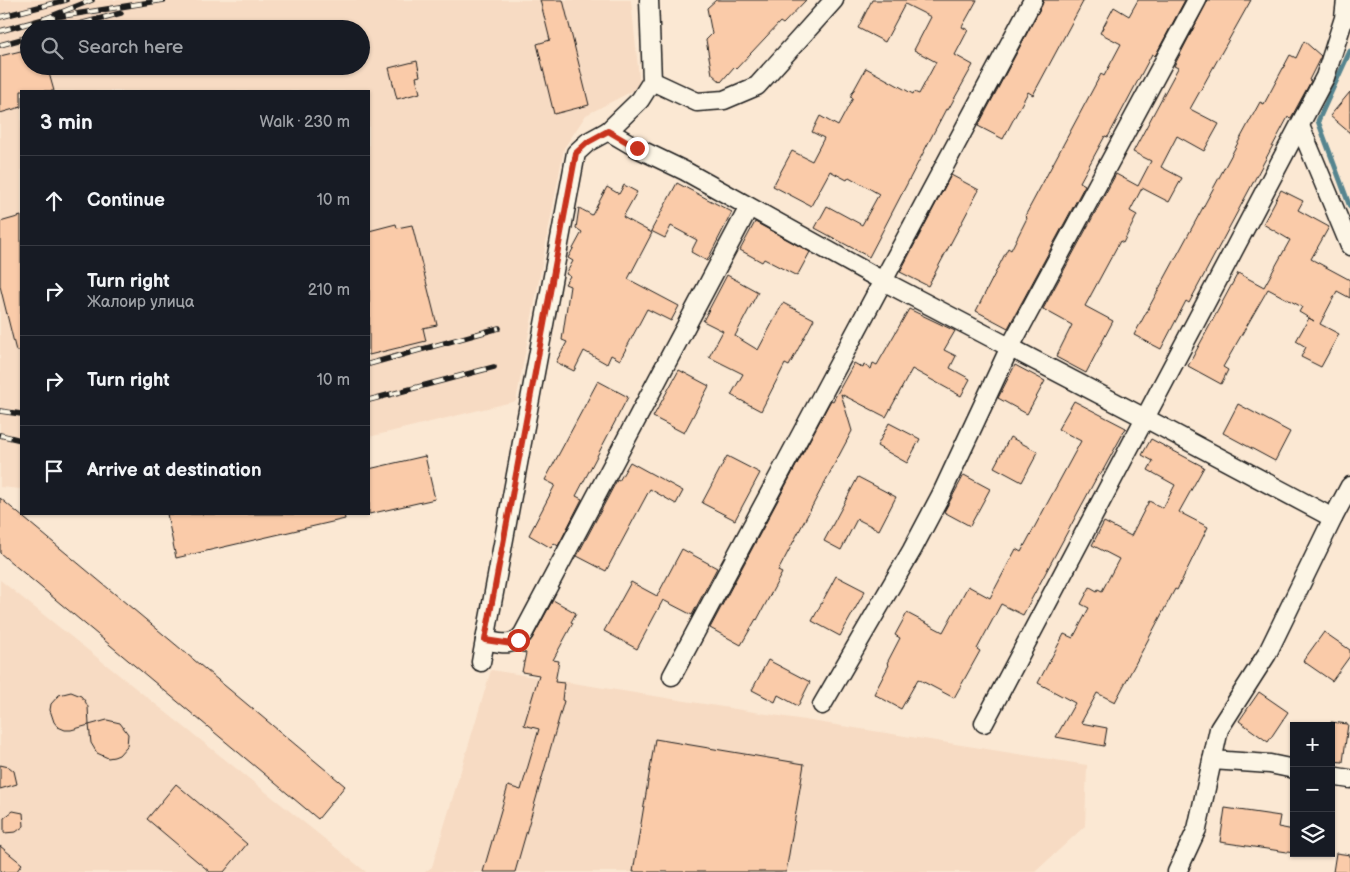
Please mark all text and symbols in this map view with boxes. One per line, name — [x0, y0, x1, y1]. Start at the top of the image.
search box — [20, 20, 370, 75]
icon: search — [38, 34, 66, 62]
text: Search here — [78, 36, 183, 59]
text: 3 min — [40, 110, 93, 135]
text: Walk · 230 m — [260, 113, 350, 132]
route end — [626, 137, 649, 160]
icon: ahead — [40, 187, 68, 215]
text: Continue — [87, 189, 165, 212]
text: 10 m — [317, 191, 350, 210]
text: Turn right — [87, 270, 170, 293]
icon: right — [40, 277, 68, 305]
text: 210 m — [308, 281, 350, 300]
text: Жалоир улица — [87, 293, 194, 312]
icon: right — [40, 367, 68, 395]
text: Turn right — [87, 369, 170, 392]
text: 10 m — [317, 371, 350, 390]
icon: arrive — [40, 457, 68, 485]
text: Arrive at destination — [87, 459, 262, 482]
route start — [507, 629, 530, 652]
map controls — [1290, 722, 1335, 857]
button: + — [1290, 722, 1335, 767]
button: − — [1290, 767, 1335, 812]
button: layers — [1290, 812, 1335, 857]

